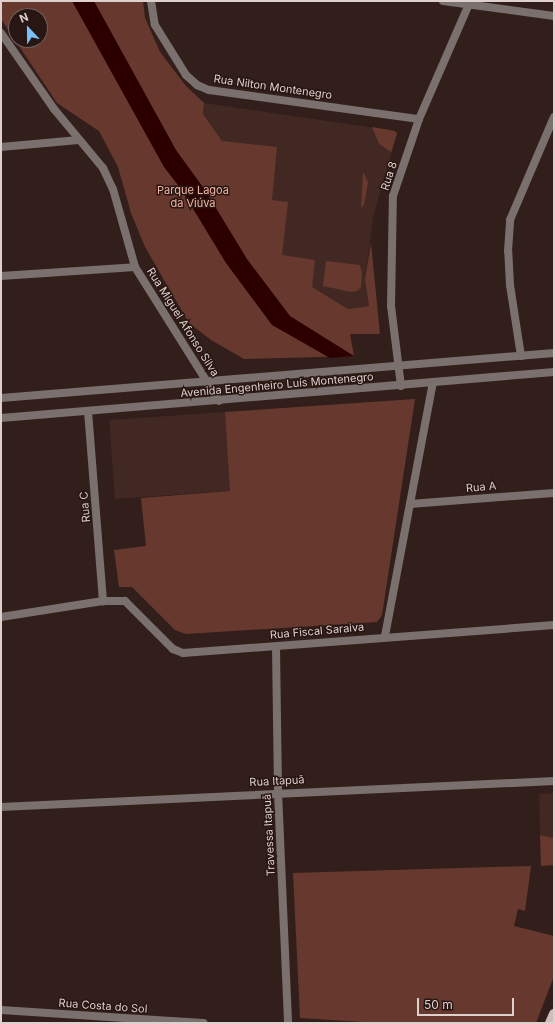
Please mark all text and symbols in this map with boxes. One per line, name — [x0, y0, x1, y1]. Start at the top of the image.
north arrow — [8, 8, 48, 48]
text: N — [17, 10, 30, 26]
street label: Rua Nilton Montenegro — [213, 72, 333, 102]
street label: Rua 8 — [378, 160, 400, 192]
park label: Parque Lagoa da Viúva — [157, 184, 229, 210]
street label: Rua Miguel Afonso Silva — [144, 265, 222, 379]
street label: Avenida Engenheiro Luís Montenegro — [180, 370, 374, 400]
street label: Rua A — [465, 479, 497, 495]
street label: Rua C — [77, 491, 93, 523]
street label: Rua Fiscal Saraiva — [269, 620, 365, 642]
street label: Rua Itapuã — [249, 773, 305, 789]
street label: Travessa Itapuã — [260, 794, 278, 876]
scale bar — [419, 990, 516, 1016]
street label: Rua Costa do Sol — [58, 996, 148, 1016]
text: 50 m — [424, 997, 453, 1012]

